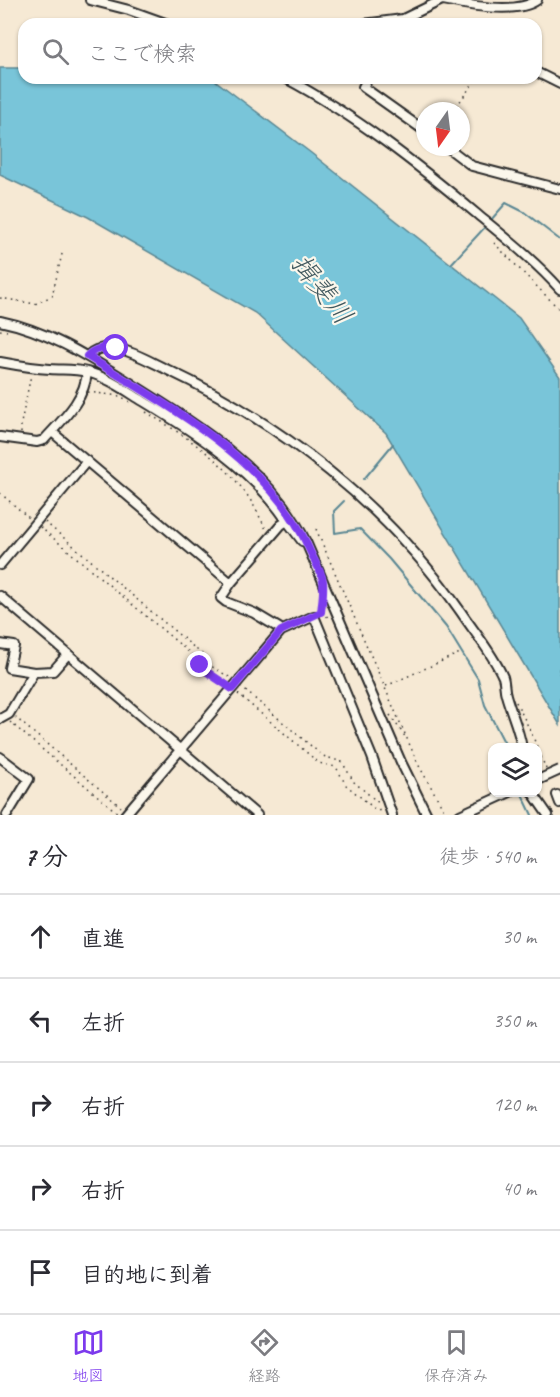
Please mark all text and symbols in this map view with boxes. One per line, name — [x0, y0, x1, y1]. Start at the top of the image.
search box — [18, 18, 542, 84]
icon: search — [39, 35, 72, 68]
text: ここで検索 — [87, 40, 197, 68]
north arrow — [416, 102, 470, 156]
water label: 揖斐川 — [284, 247, 360, 331]
route start — [102, 334, 128, 360]
route end — [186, 651, 212, 677]
map controls — [488, 743, 542, 797]
button: layers — [488, 743, 542, 797]
text: 7 分 — [24, 840, 68, 873]
text: 徒歩 · 540 m — [440, 844, 536, 869]
icon: ahead — [24, 920, 57, 953]
text: 30 m — [502, 924, 536, 949]
text: 直進 — [81, 925, 125, 953]
icon: left — [24, 1004, 57, 1037]
text: 350 m — [493, 1008, 536, 1033]
text: 左折 — [81, 1009, 125, 1037]
icon: right — [24, 1088, 57, 1121]
text: 120 m — [493, 1092, 536, 1117]
text: 右折 — [81, 1093, 125, 1121]
icon: right — [24, 1172, 57, 1205]
text: 40 m — [502, 1176, 536, 1201]
text: 右折 — [81, 1177, 125, 1205]
icon: arrive — [24, 1256, 57, 1289]
text: 目的地に到着 — [81, 1261, 213, 1289]
tab: 地図 — [72, 1326, 105, 1386]
tab: 経路 — [248, 1326, 281, 1386]
tab: 保存済み — [424, 1326, 488, 1386]

